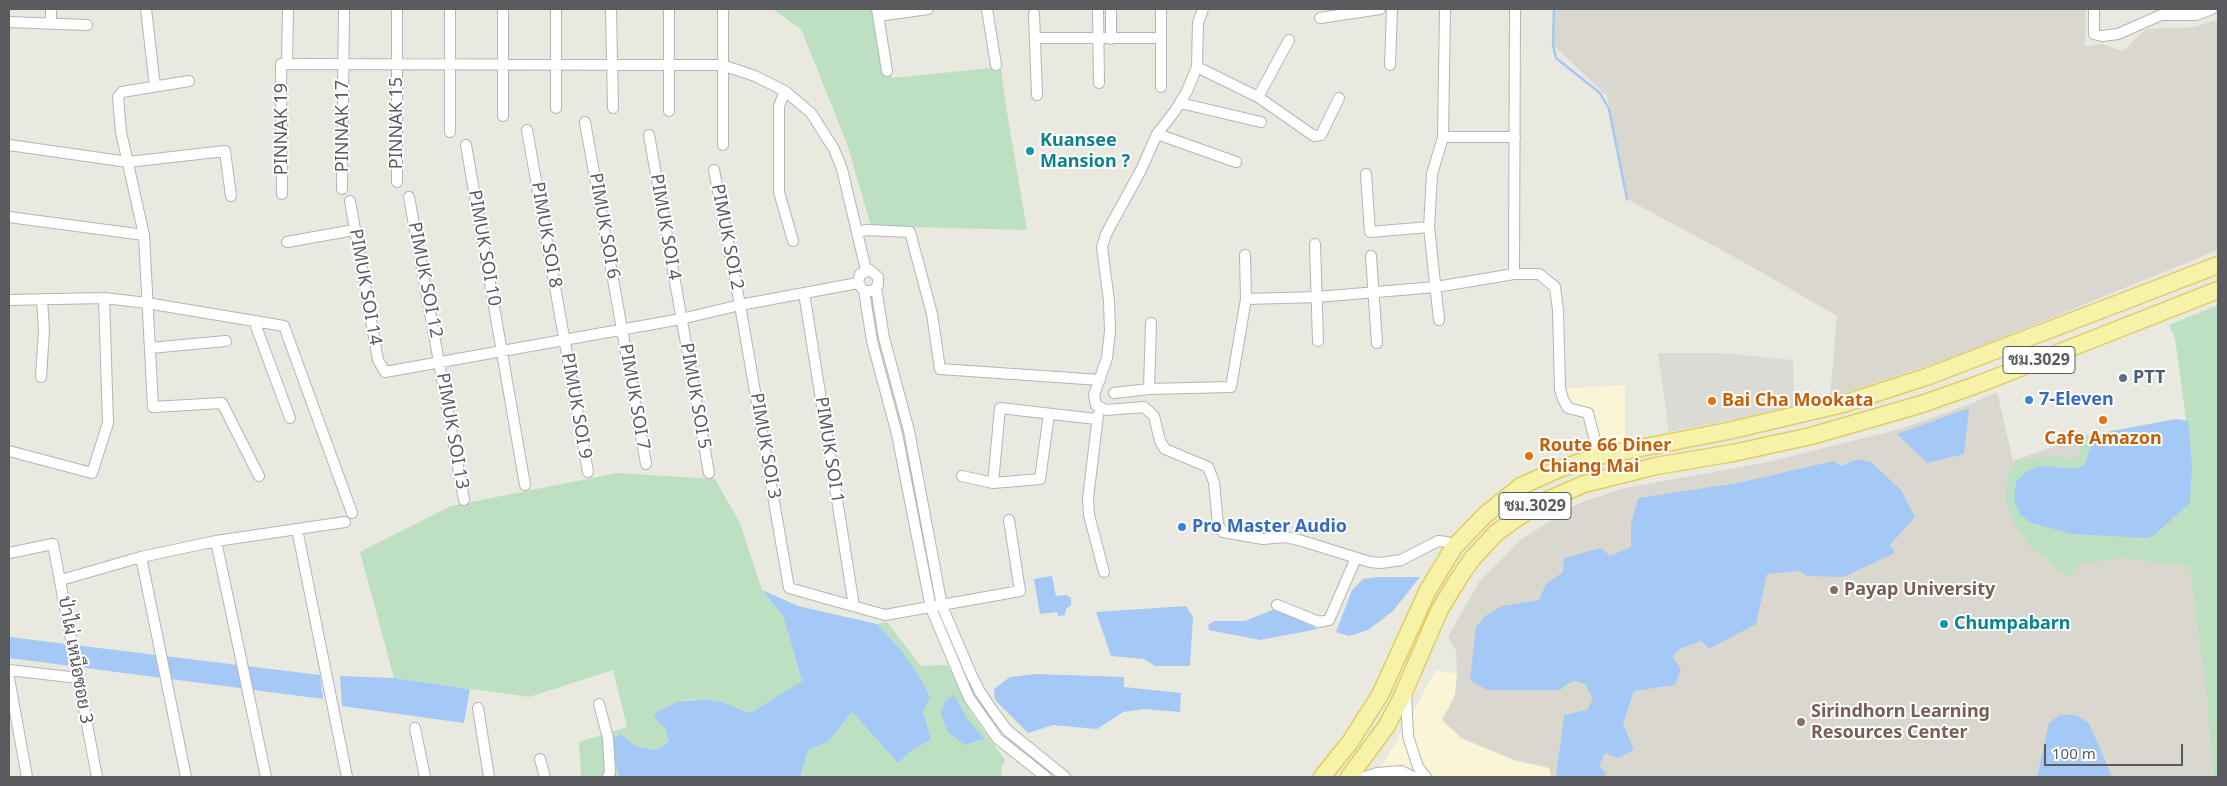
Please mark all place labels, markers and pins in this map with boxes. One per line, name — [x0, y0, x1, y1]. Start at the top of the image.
place label: Kuansee Mansion ? — [1040, 130, 1130, 172]
marker: Kuansee Mansion ? — [1024, 145, 1036, 157]
place label: PTT — [2133, 367, 2165, 389]
marker: PTT — [2117, 372, 2129, 384]
place label: 7-Eleven — [2039, 389, 2114, 411]
place label: Bai Cha Mookata — [1722, 390, 1874, 412]
marker: 7-Eleven — [2023, 394, 2035, 406]
marker: Bai Cha Mookata — [1706, 395, 1718, 407]
marker: Cafe Amazon — [2097, 414, 2109, 426]
place label: Cafe Amazon — [2044, 428, 2162, 450]
place label: Route 66 Diner Chiang Mai — [1539, 435, 1671, 478]
marker: Route 66 Diner Chiang Mai — [1523, 450, 1535, 462]
place label: Pro Master Audio — [1192, 516, 1347, 538]
marker: Pro Master Audio — [1176, 521, 1188, 533]
place label: Payap University — [1844, 579, 1995, 601]
marker: Payap University — [1828, 584, 1840, 596]
place label: Chumpabarn — [1954, 613, 2071, 635]
marker: Chumpabarn — [1938, 618, 1950, 630]
place label: Sirindhorn Learning Resources Center — [1811, 701, 1990, 744]
marker: Sirindhorn Learning Resources Center — [1795, 716, 1807, 728]

